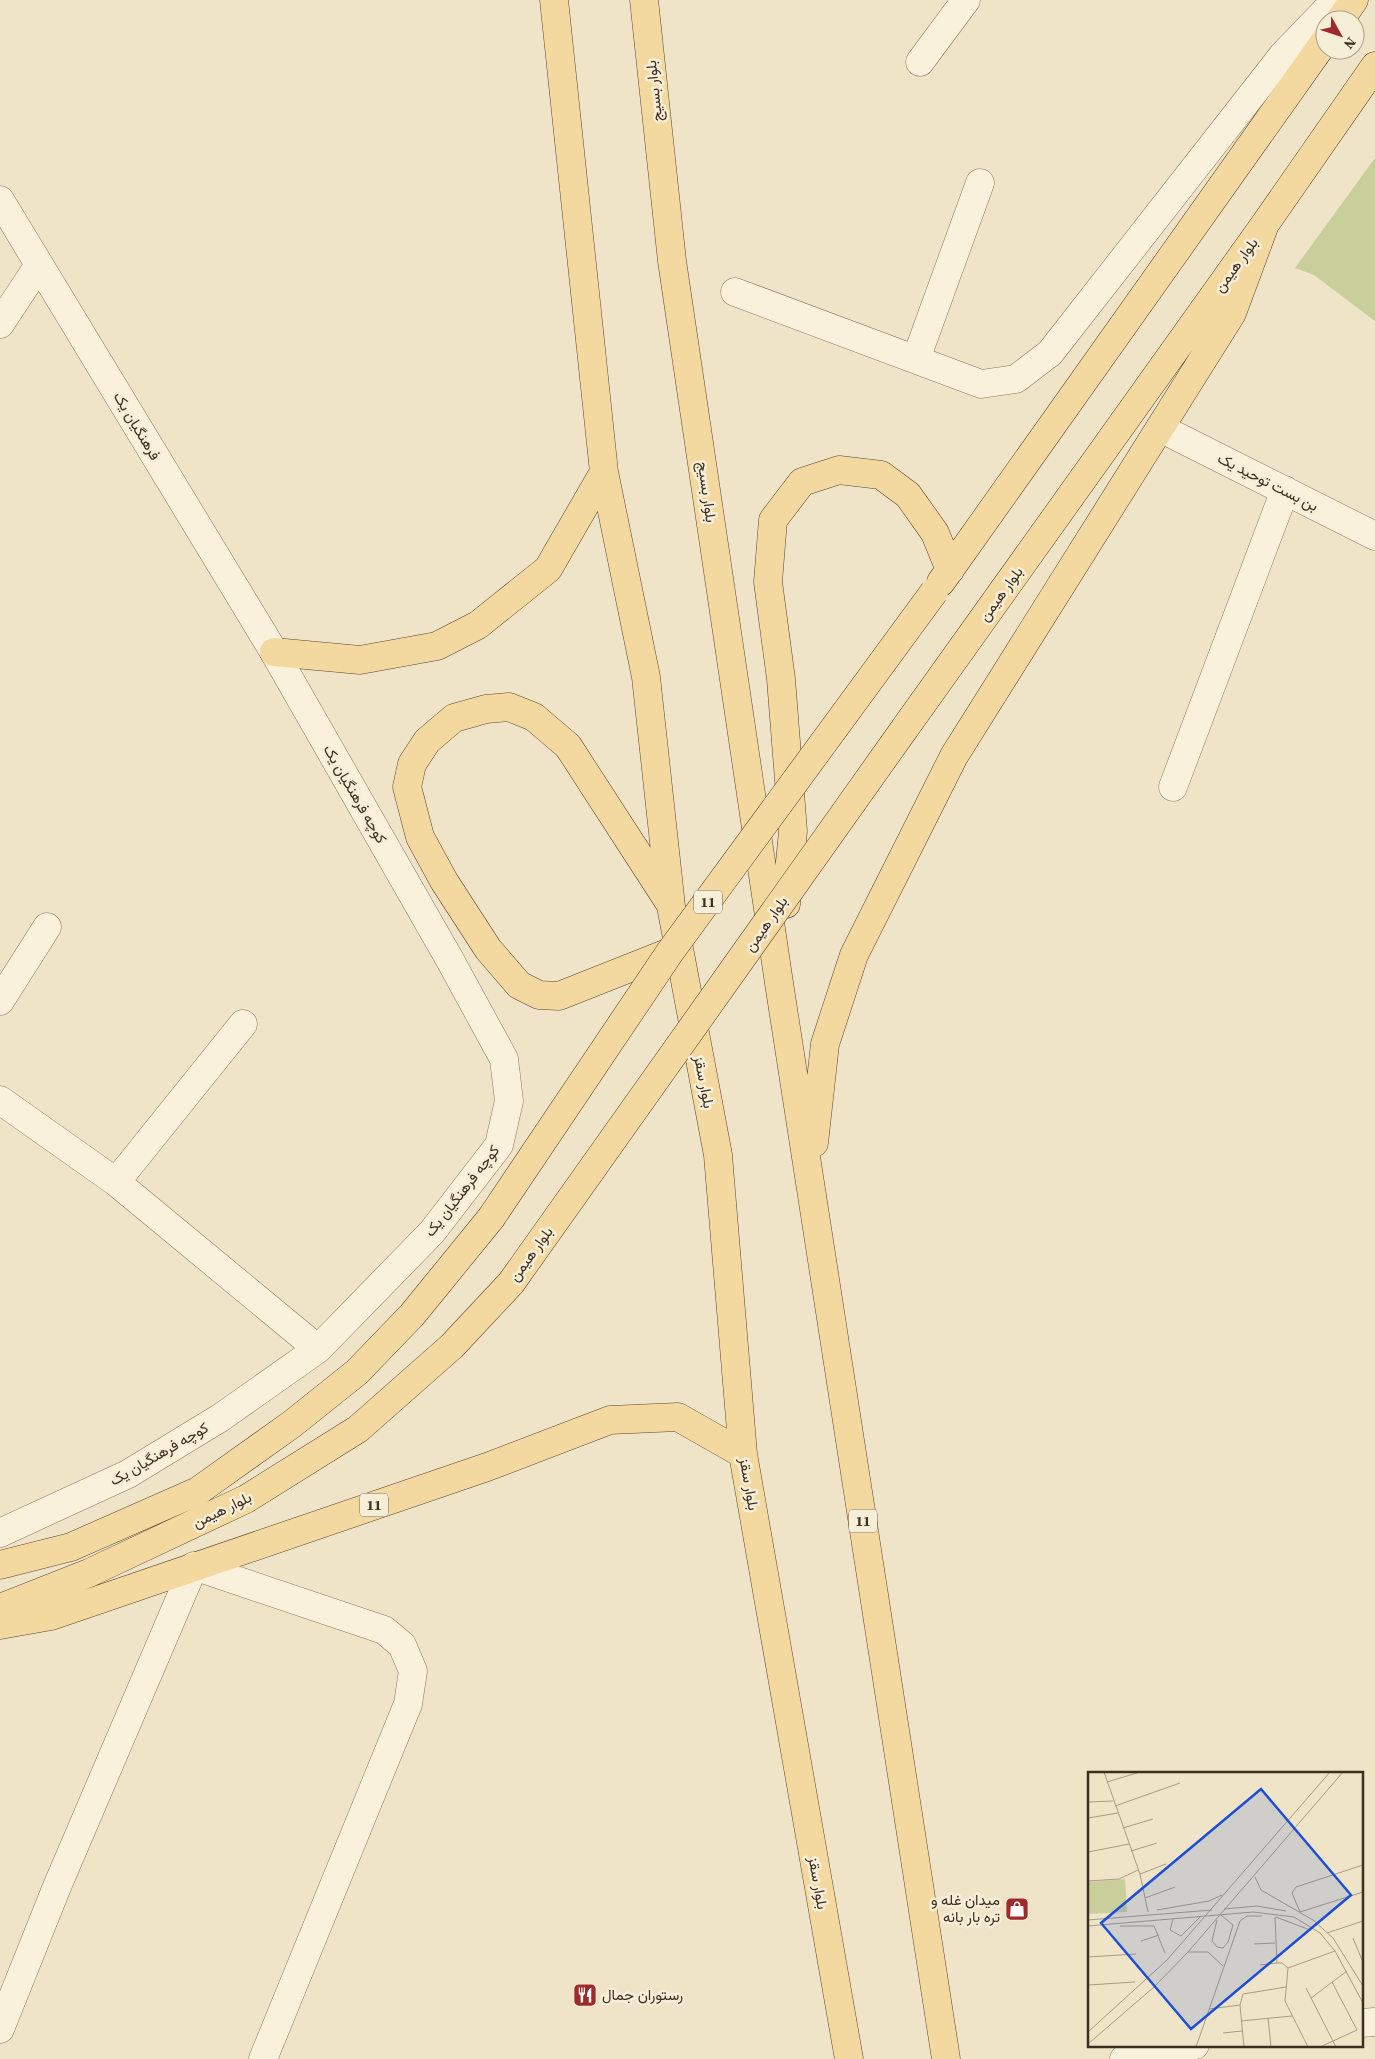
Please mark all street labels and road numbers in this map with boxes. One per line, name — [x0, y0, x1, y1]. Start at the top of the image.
street label: بلوار بسیج — [640, 59, 668, 123]
street label: بلوار هیمن — [1209, 233, 1263, 296]
street label: فرهنگیان یک — [109, 388, 166, 464]
street label: بن بست توحید یک — [1214, 447, 1322, 516]
street label: بلوار بسیج — [692, 460, 722, 524]
street label: بلوار هیمن — [974, 562, 1028, 625]
street label: کوچه فرهنگیان یک — [319, 740, 392, 847]
road number: 11 — [694, 890, 722, 914]
street label: بلوار هیمن — [739, 892, 792, 956]
street label: بلوار سقز — [689, 1053, 720, 1110]
street label: کوچه فرهنگیان یک — [419, 1140, 504, 1241]
street label: بلوار هیمن — [504, 1222, 558, 1285]
street label: کوچه فرهنگیان یک — [105, 1417, 212, 1490]
street label: بلوار سقز — [734, 1455, 764, 1512]
street label: بلوار هیمن — [189, 1486, 255, 1533]
road number: 11 — [360, 1494, 388, 1516]
road number: 11 — [849, 1510, 877, 1532]
street label: بلوار سقز — [803, 1854, 833, 1911]

